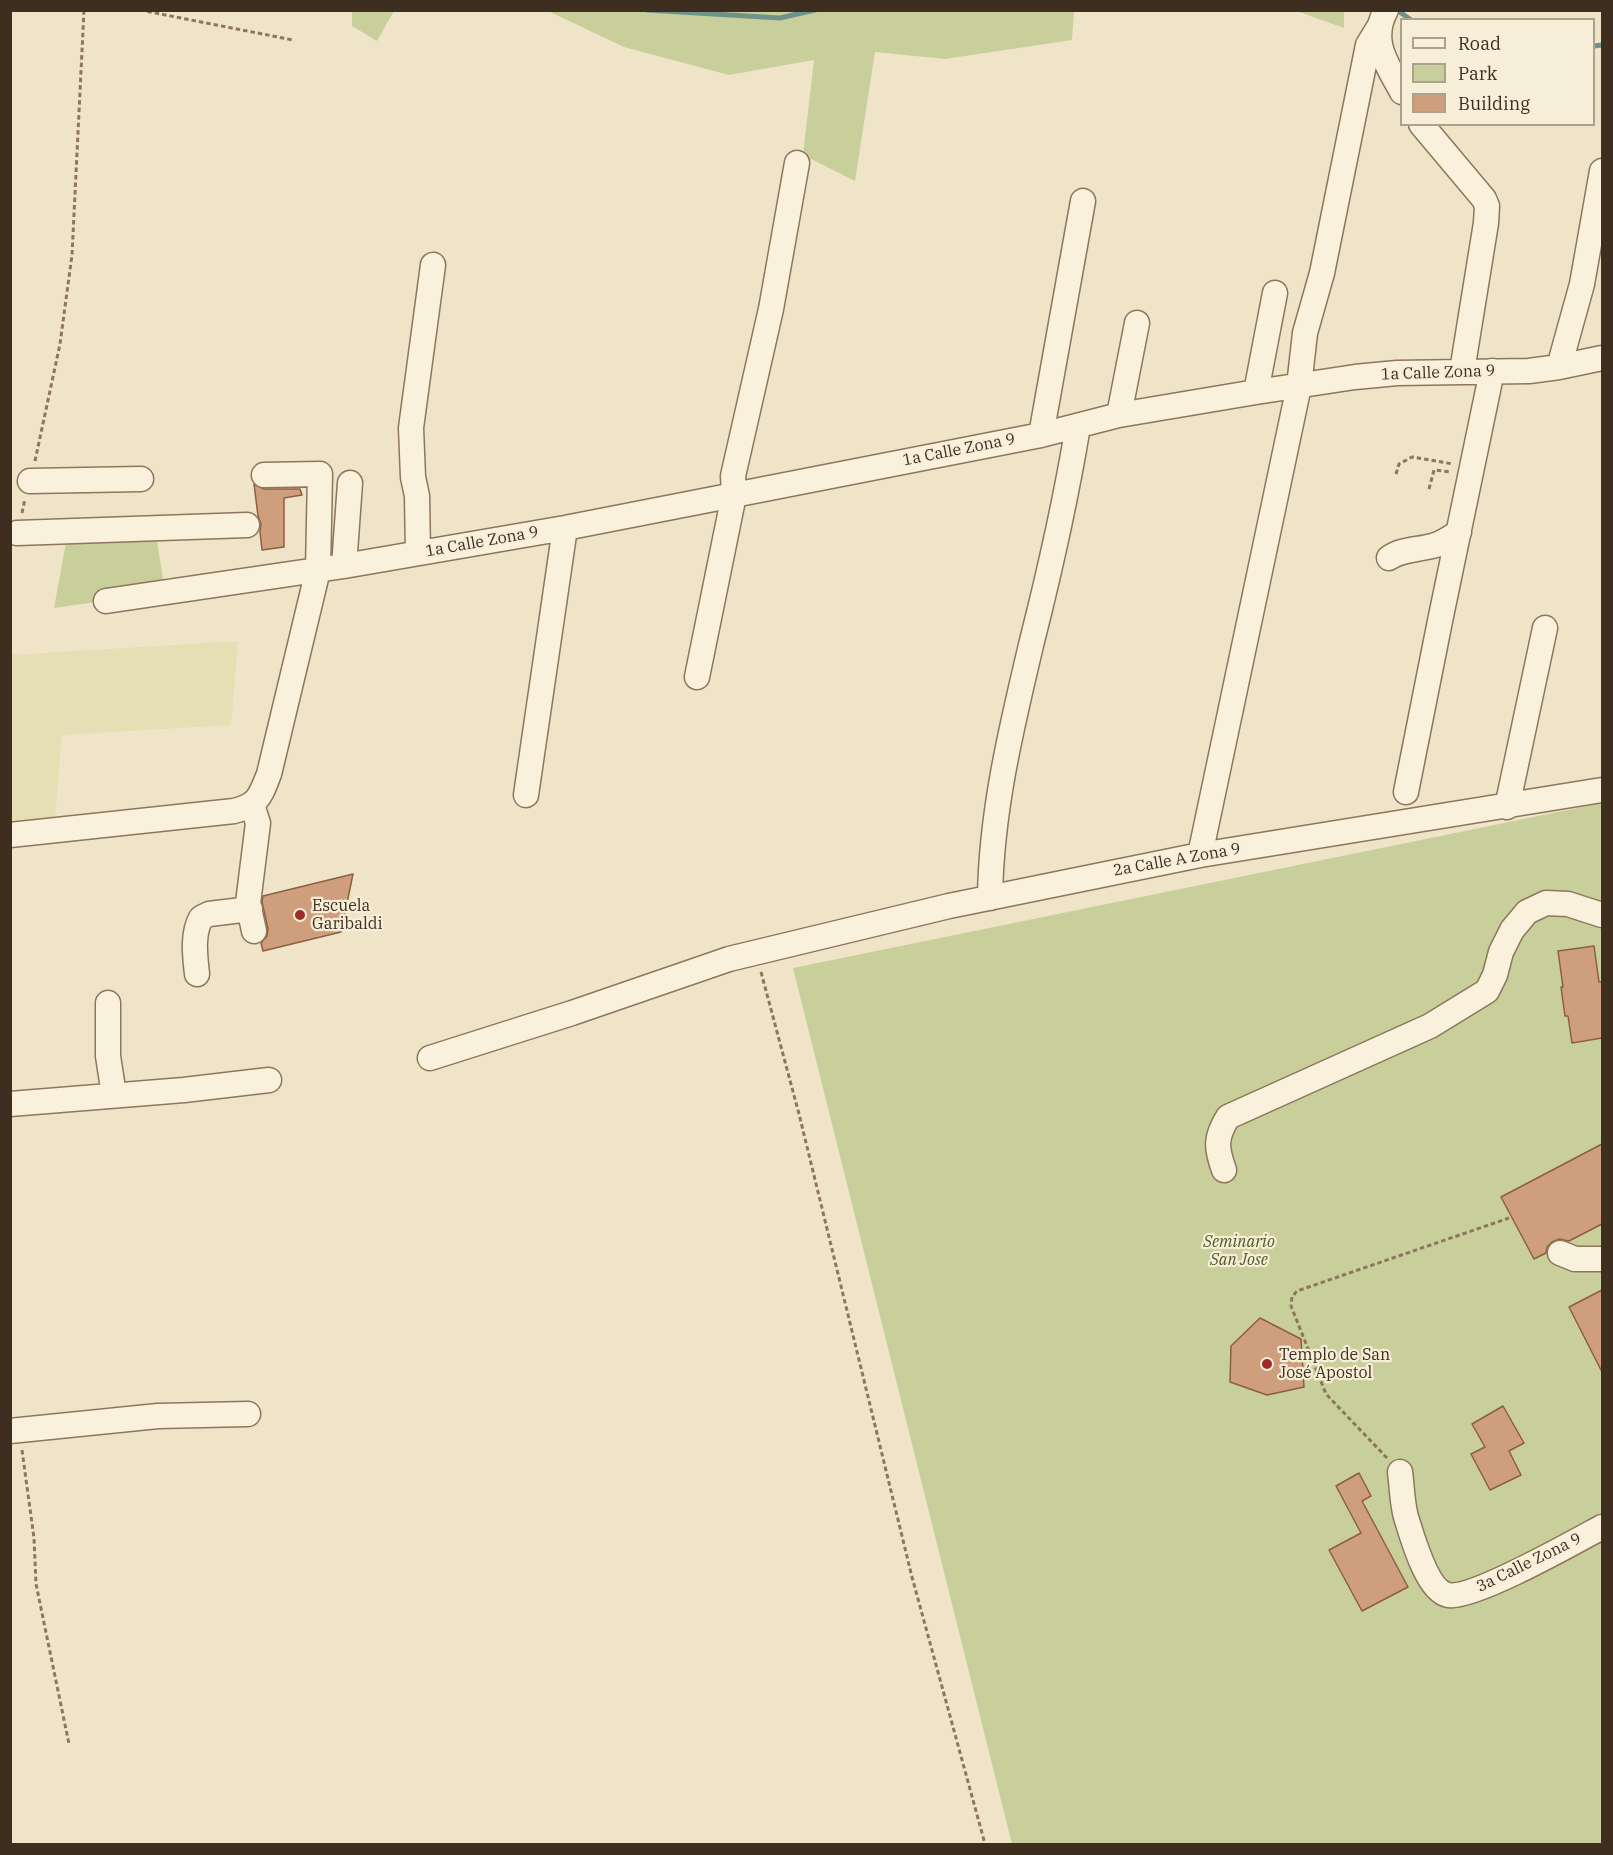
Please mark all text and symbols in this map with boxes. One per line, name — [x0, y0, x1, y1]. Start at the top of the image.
legend — [1400, 18, 1595, 126]
text: Road — [1458, 32, 1501, 55]
text: Park — [1458, 62, 1497, 85]
text: Building — [1458, 92, 1530, 115]
street label: 1a Calle Zona 9 — [1381, 361, 1495, 385]
street label: 1a Calle Zona 9 — [901, 430, 1017, 470]
street label: 1a Calle Zona 9 — [424, 523, 540, 561]
street label: 2a Calle A Zona 9 — [1112, 839, 1242, 881]
place label: Escuela Garibaldi — [312, 896, 383, 934]
marker: Escuela Garibaldi — [293, 908, 307, 922]
park label: Seminario San Jose — [1203, 1232, 1275, 1270]
place label: Templo de San José Apostol — [1279, 1345, 1390, 1383]
marker: Templo de San José Apostol — [1260, 1357, 1274, 1371]
street label: 3a Calle Zona 9 — [1473, 1529, 1585, 1597]

